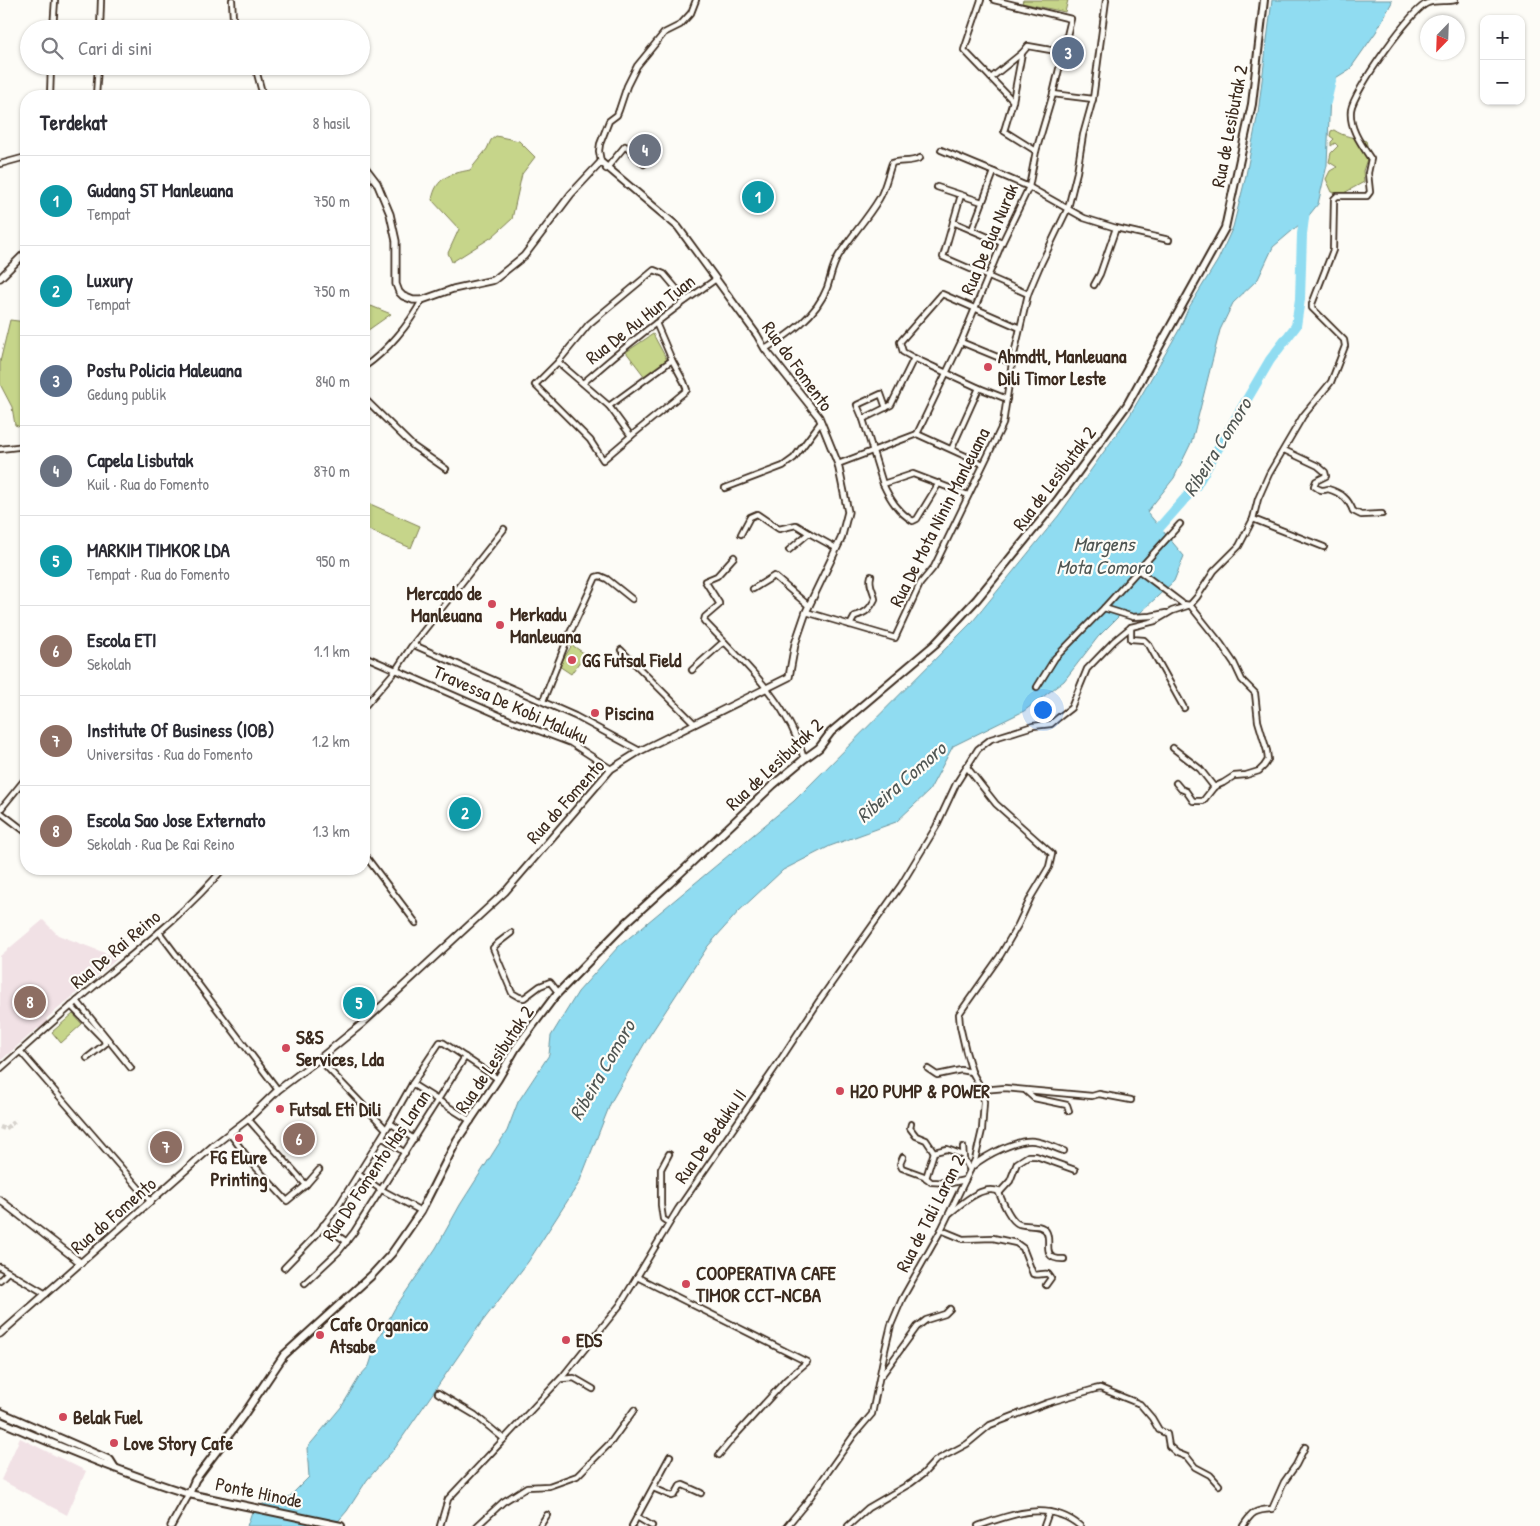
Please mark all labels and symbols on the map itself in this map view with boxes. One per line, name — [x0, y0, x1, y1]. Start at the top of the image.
north arrow — [1420, 15, 1465, 60]
pin: 3 — [1052, 34, 1084, 72]
street label: Rua de Lesibutak 2 — [1204, 62, 1254, 189]
pin: 4 — [629, 131, 661, 169]
pin: 1 — [742, 178, 774, 216]
street label: Rua De Bua Nurak — [954, 179, 1024, 299]
street label: Rua De Au Hun Tuan — [580, 268, 700, 370]
street label: Rua do Fomento — [756, 316, 840, 417]
place label: Ahmdtl, Manleuana Dili Timor Leste — [998, 343, 1127, 391]
marker: Ahmdtl, Manleuana Dili Timor Leste — [982, 361, 994, 373]
water label: Ribeira Comoro — [1176, 391, 1258, 501]
street label: Rua de Lesibutak 2 — [1006, 421, 1102, 535]
street label: Rua De Mota Ninin Manleuana — [883, 423, 996, 611]
water label: Margens Mota Comoro — [1056, 530, 1154, 580]
place label: Mercado de Manleuana — [407, 580, 483, 628]
marker: Mercado de Manleuana — [486, 598, 498, 610]
place label: Merkadu Manleuana — [510, 601, 582, 649]
marker: Merkadu Manleuana — [494, 619, 506, 631]
place label: GG Futsal Field — [582, 647, 682, 673]
marker: GG Futsal Field — [566, 654, 578, 666]
street label: Travessa De Kobi Maluku — [429, 658, 593, 750]
your location — [1030, 697, 1056, 723]
place label: Piscina — [605, 700, 654, 726]
marker: Piscina — [589, 707, 601, 719]
street label: Rua de Lesibutak 2 — [720, 712, 828, 816]
water label: Ribeira Comoro — [850, 734, 953, 828]
street label: Rua do Fomento — [520, 753, 610, 849]
pin: 2 — [449, 794, 481, 832]
street label: Rua De Rai Reino — [64, 903, 166, 994]
pin: 8 — [14, 983, 46, 1021]
pin: 5 — [343, 984, 375, 1022]
street label: Rua de Lesibutak 2 — [449, 1000, 540, 1118]
water label: Ribeira Comoro — [562, 1013, 642, 1124]
place label: S&S Services, Lda — [296, 1024, 384, 1072]
marker: S&S Services, Lda — [280, 1042, 292, 1054]
place label: H2O PUMP & POWER — [850, 1078, 990, 1104]
street label: Rua De Beduku II — [668, 1083, 752, 1189]
street label: Rua Do Fomento Has Laran — [316, 1084, 436, 1246]
marker: H2O PUMP & POWER — [834, 1085, 846, 1097]
place label: Futsal Eti Dili — [289, 1096, 382, 1122]
marker: Futsal Eti Dili — [274, 1103, 286, 1115]
pin: 6 — [283, 1120, 315, 1158]
pin: 7 — [150, 1128, 182, 1166]
marker: FG Elure Printing — [233, 1132, 245, 1144]
place label: FG Elure Printing — [210, 1144, 268, 1193]
street label: Rua de Tali Laran 2 — [889, 1150, 971, 1276]
street label: Rua do Fomento — [65, 1170, 162, 1259]
place label: COOPERATIVA CAFE TIMOR CCT-NCBA — [695, 1260, 836, 1308]
marker: COOPERATIVA CAFE TIMOR CCT-NCBA — [680, 1278, 692, 1290]
place label: Cafe Organico Atsabe — [330, 1311, 429, 1359]
place label: EDS — [576, 1327, 602, 1353]
marker: Cafe Organico Atsabe — [314, 1329, 326, 1341]
marker: EDS — [560, 1334, 572, 1346]
place label: Belak Fuel — [73, 1404, 143, 1430]
marker: Belak Fuel — [57, 1411, 69, 1423]
place label: Love Story Cafe — [124, 1430, 234, 1457]
marker: Love Story Cafe — [108, 1437, 120, 1449]
street label: Ponte Hinode — [213, 1470, 305, 1514]

